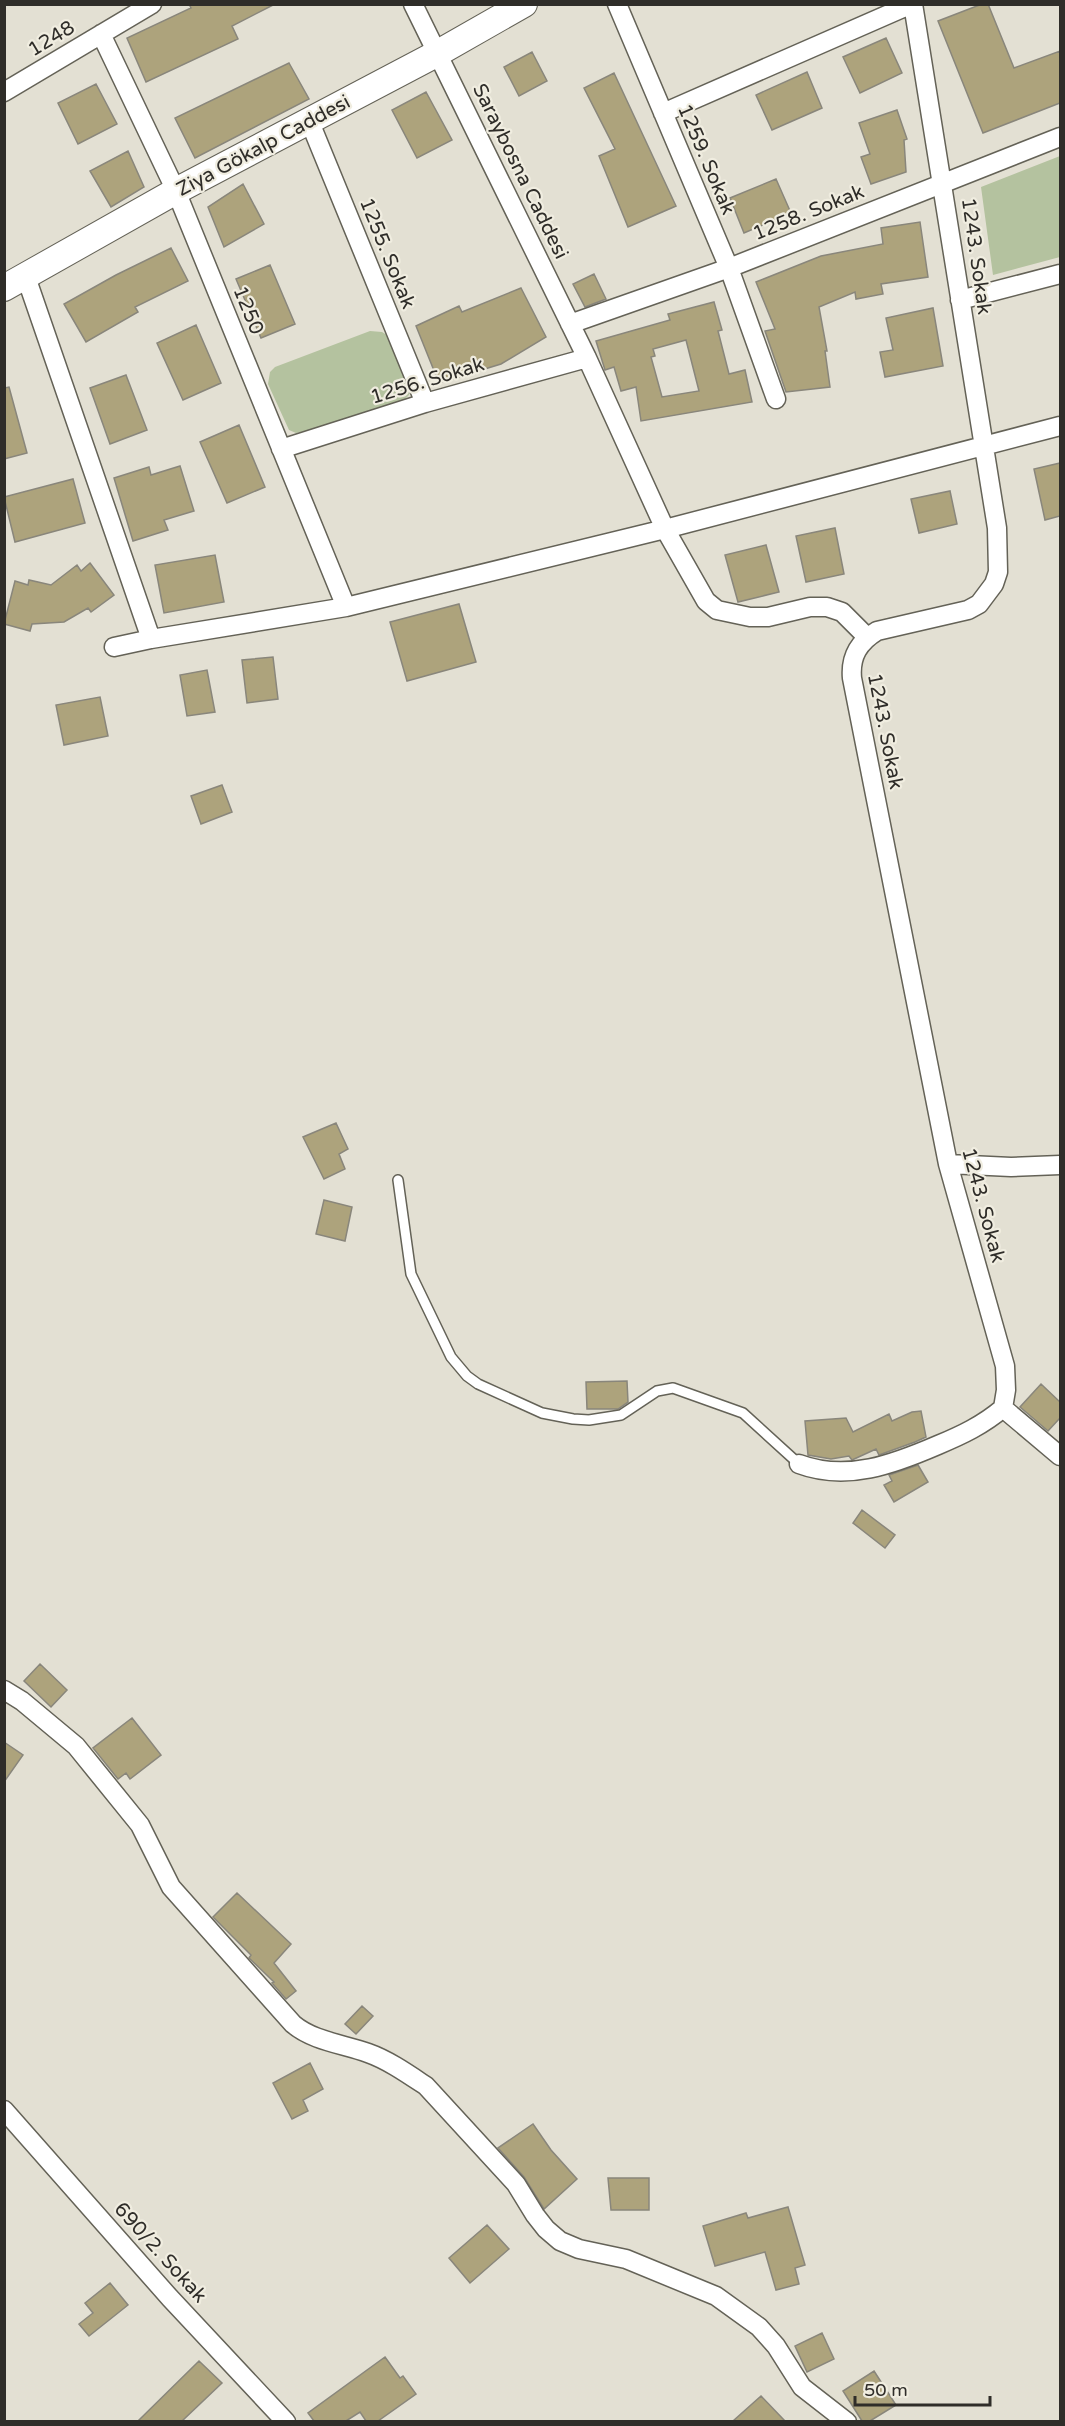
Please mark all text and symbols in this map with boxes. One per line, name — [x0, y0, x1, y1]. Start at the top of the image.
street label: 1248 — [24, 16, 79, 62]
street label: Saraybosna Caddesi — [467, 80, 573, 263]
street label: Ziya Gökalp Caddesi — [173, 90, 354, 202]
street label: 1259. Sokak — [672, 100, 740, 218]
street label: 1258. Sokak — [749, 180, 868, 246]
street label: 1255. Sokak — [354, 194, 420, 313]
street label: 1243. Sokak — [956, 196, 996, 316]
street label: 1250 — [228, 283, 269, 338]
street label: 1256. Sokak — [367, 352, 487, 410]
street label: 1243. Sokak — [862, 671, 908, 791]
street label: 1243. Sokak — [956, 1145, 1010, 1265]
street label: 690/2. Sokak — [109, 2198, 212, 2308]
scale bar — [855, 2369, 990, 2407]
text: 50 m — [864, 2379, 908, 2401]

